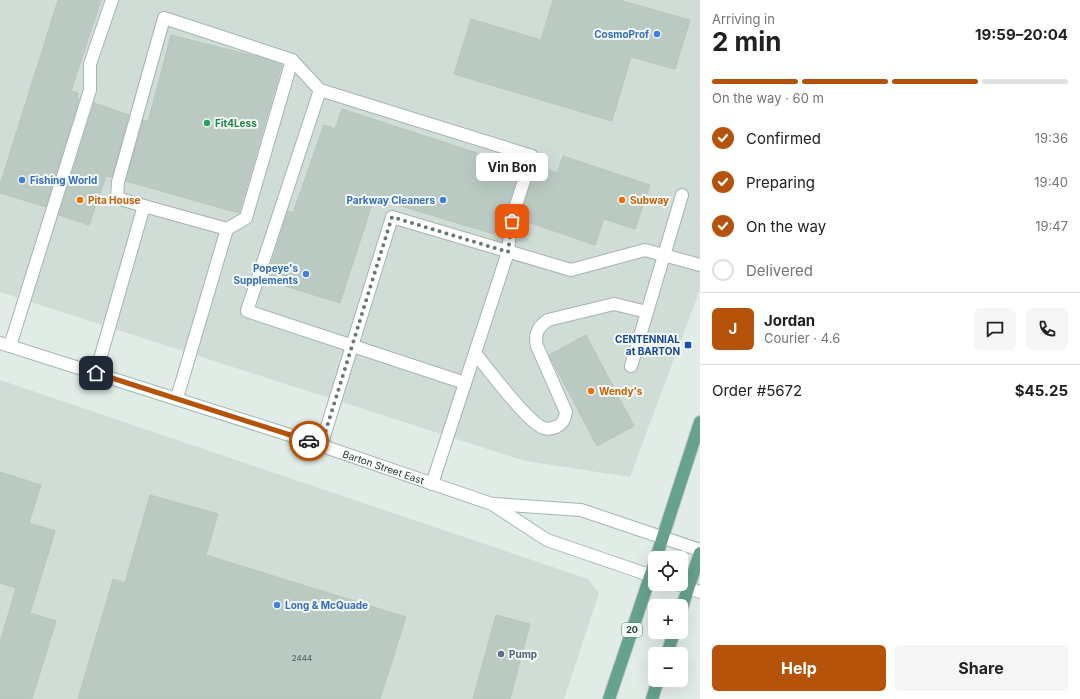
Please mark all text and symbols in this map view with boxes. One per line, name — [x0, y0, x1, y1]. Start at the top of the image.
text: Arriving in — [712, 11, 775, 27]
text: 19:59–20:04 — [975, 25, 1068, 44]
text: 2 min — [712, 26, 782, 57]
place label: CosmoProf — [594, 28, 649, 40]
marker: CosmoProf — [652, 29, 662, 39]
text: On the way · 60 m — [712, 90, 824, 106]
place label: Fit4Less — [215, 117, 257, 129]
marker: Fit4Less — [202, 118, 212, 128]
icon: check — [712, 127, 734, 149]
text: Confirmed — [746, 129, 821, 148]
text: 19:36 — [1035, 130, 1068, 146]
callout: Vin Bon — [476, 153, 548, 181]
text: Vin Bon — [487, 159, 537, 175]
icon: check — [712, 171, 734, 193]
text: Preparing — [746, 173, 815, 192]
place label: Fishing World — [30, 174, 97, 187]
text: 19:40 — [1034, 174, 1068, 190]
marker: Fishing World — [17, 175, 27, 185]
place label: Pita House — [88, 194, 141, 206]
place label: Parkway Cleaners — [346, 194, 435, 207]
place label: Subway — [630, 194, 669, 207]
marker: Pita House — [75, 195, 85, 205]
marker: Parkway Cleaners — [438, 195, 448, 205]
marker: Subway — [617, 195, 627, 205]
pin — [495, 204, 529, 238]
icon: bag — [501, 210, 523, 232]
icon: check — [712, 215, 734, 237]
text: On the way — [746, 217, 826, 236]
text: 19:47 — [1035, 218, 1068, 234]
text: Delivered — [746, 261, 813, 280]
place label: Popeye's Supplements — [233, 262, 298, 286]
marker: Popeye's Supplements — [301, 269, 311, 279]
button: chat — [974, 308, 1016, 350]
button: phone — [1026, 308, 1068, 350]
text: Jordan — [764, 311, 815, 330]
text: J — [729, 319, 737, 338]
text: Courier · 4.6 — [764, 330, 840, 346]
place label: CENTENNIAL at BARTON — [615, 333, 680, 357]
marker: CENTENNIAL at BARTON — [683, 340, 693, 350]
pin — [79, 356, 113, 390]
icon: home — [85, 362, 107, 384]
text: Order #5672 — [712, 381, 802, 400]
text: $45.25 — [1015, 381, 1068, 400]
place label: Wendy's — [599, 385, 643, 398]
marker: Wendy's — [586, 386, 596, 396]
courier — [289, 421, 329, 461]
icon: car — [298, 430, 320, 452]
street label: Barton Street East — [341, 447, 426, 487]
map controls — [648, 551, 688, 687]
button: locate — [648, 551, 688, 591]
place label: Long & McQuade — [285, 599, 368, 612]
button: + — [648, 599, 688, 639]
marker: Long & McQuade — [272, 600, 282, 610]
road number: 20 — [622, 623, 642, 637]
button: Help — [712, 645, 886, 691]
button: Share — [894, 645, 1068, 691]
button: − — [648, 647, 688, 687]
place label: Pump — [509, 648, 537, 660]
marker: Pump — [496, 649, 506, 659]
house number: 2444 — [292, 653, 312, 663]

